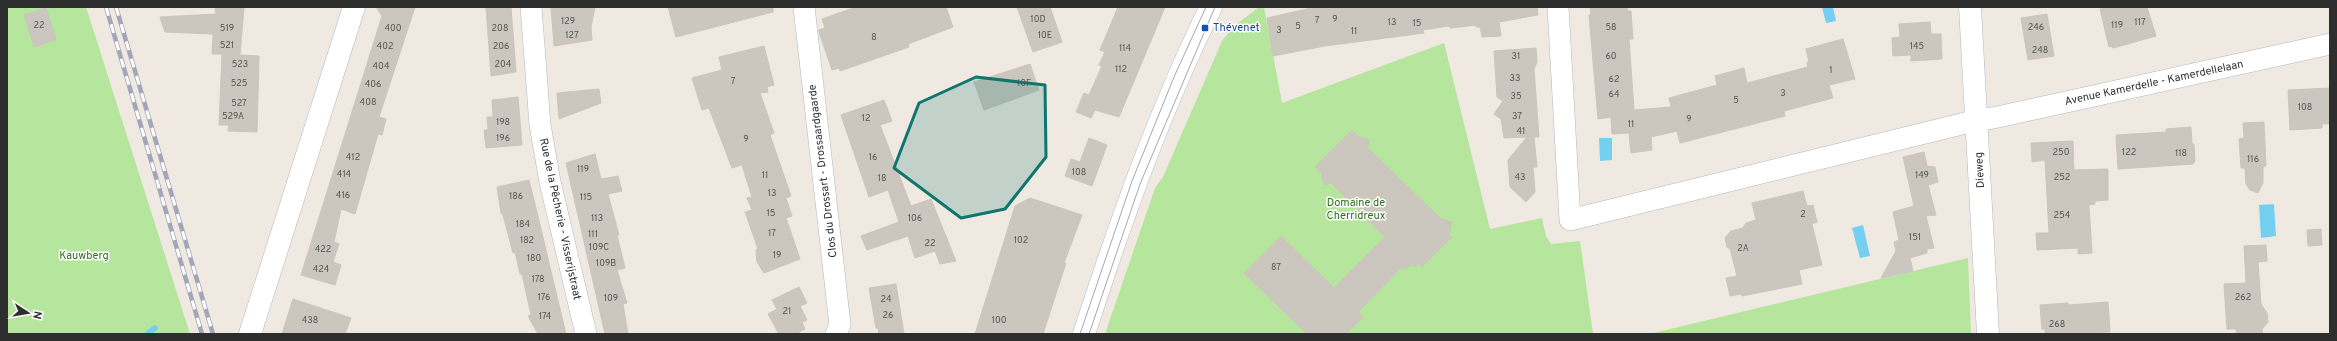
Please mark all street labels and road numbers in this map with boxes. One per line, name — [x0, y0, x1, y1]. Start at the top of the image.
street label: Avenue Kamerdelle - Kamerdellelaan — [2063, 57, 2245, 109]
street label: Clos du Drossart - Drossaardgaarde — [805, 83, 841, 258]
street label: Rue de la Pêcherie - Visserijstraat — [536, 137, 584, 301]
street label: Dieweg — [1972, 152, 1988, 188]

